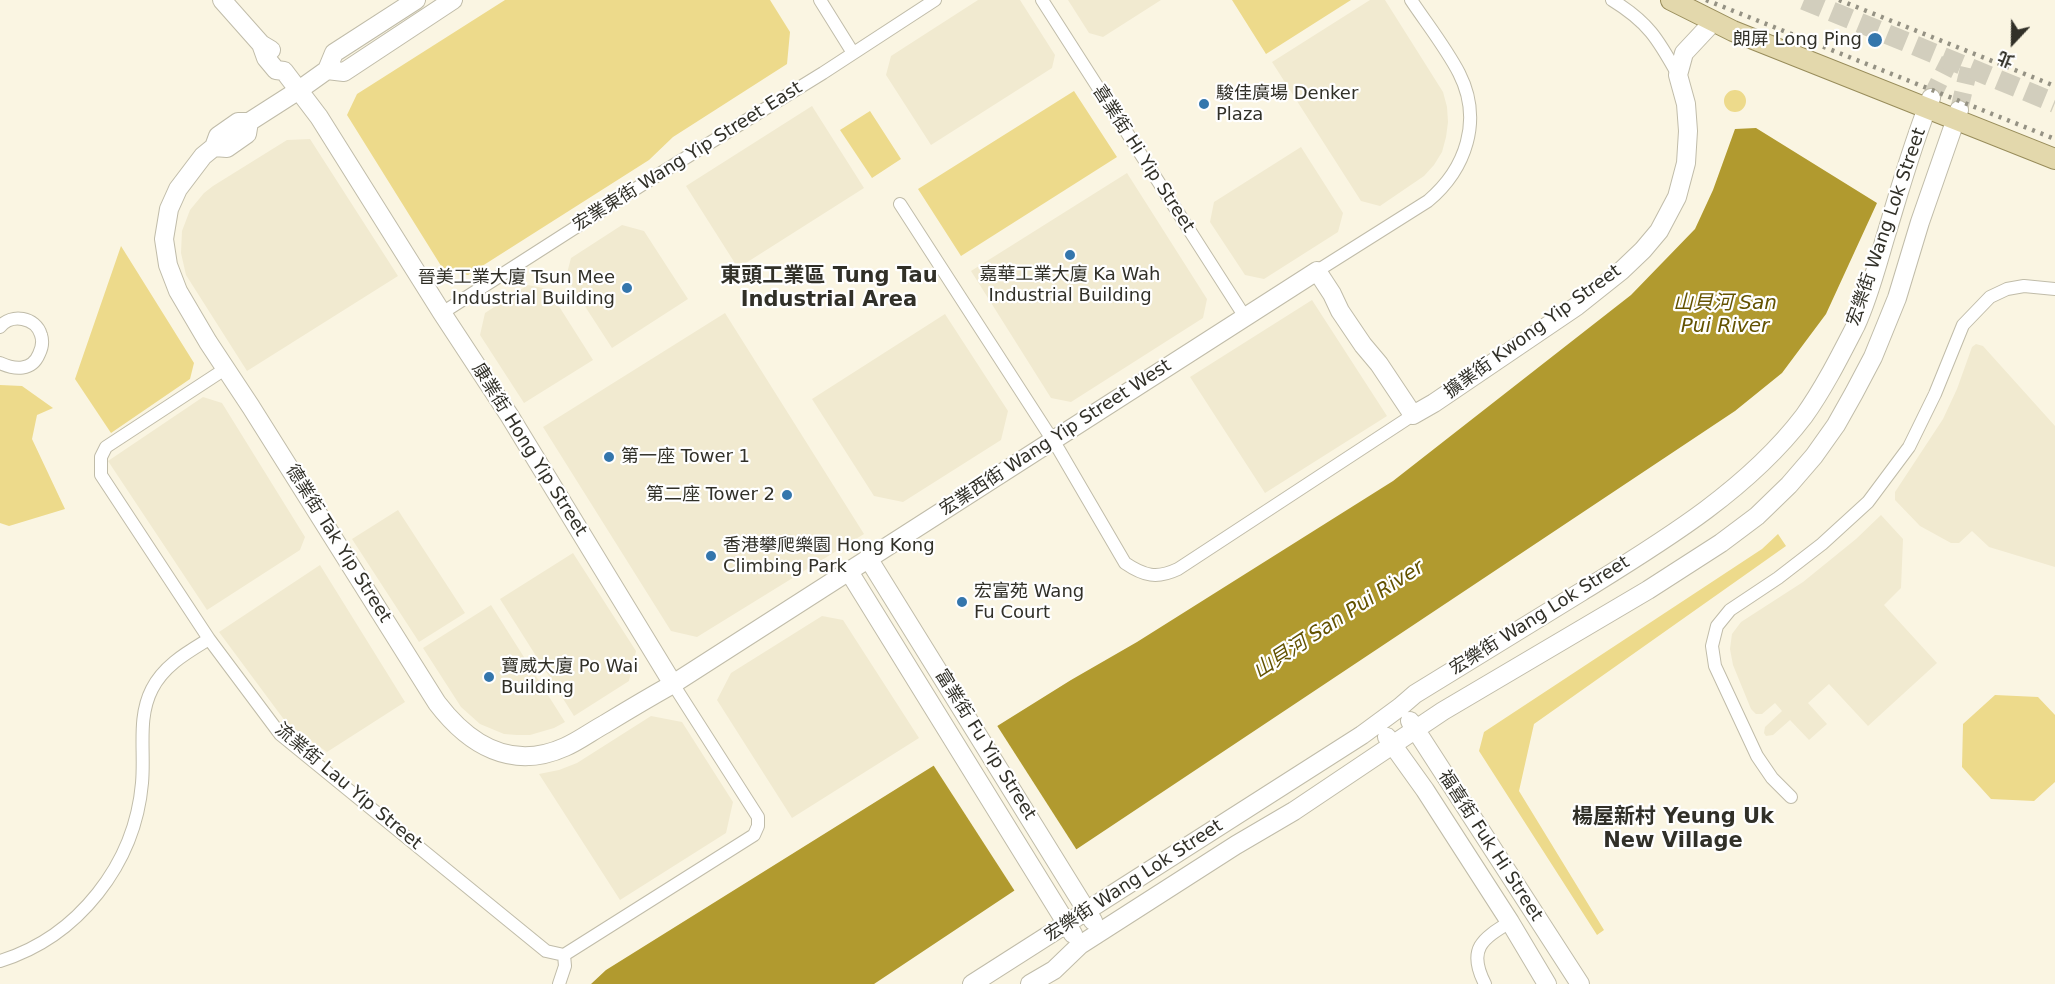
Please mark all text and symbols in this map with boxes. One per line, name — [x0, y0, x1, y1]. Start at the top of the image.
north arrow — [1983, 12, 2043, 72]
place label: 朗屏 Long Ping — [1733, 29, 1862, 51]
marker: 朗屏 Long Ping — [1866, 31, 1884, 49]
text: 北 — [1995, 47, 2017, 71]
street label: 宏業東街 Wang Yip Street East — [570, 77, 806, 237]
street label: 喜業街 Hi Yip Street — [1087, 81, 1199, 237]
place label: 駿佳廣場 Denker Plaza — [1216, 83, 1358, 125]
marker: 駿佳廣場 Denker Plaza — [1197, 97, 1211, 111]
street label: 宏樂街 Wang Lok Street — [1843, 125, 1931, 329]
marker: 嘉華工業大廈 Ka Wah Industrial Building — [1063, 248, 1077, 262]
street label: 擴業街 Kwong Yip Street — [1440, 261, 1626, 403]
district label: 東頭工業區 Tung Tau Industrial Area — [720, 264, 938, 314]
place label: 嘉華工業大廈 Ka Wah Industrial Building — [979, 264, 1161, 306]
place label: 晉美工業大廈 Tsun Mee Industrial Building — [418, 267, 615, 310]
marker: 晉美工業大廈 Tsun Mee Industrial Building — [620, 281, 634, 295]
water label: 山貝河 San Pui River — [1673, 292, 1777, 339]
street label: 宏業西街 Wang Yip Street West — [936, 355, 1176, 521]
street label: 康業街 Hong Yip Street — [467, 359, 591, 541]
place label: 第一座 Tower 1 — [621, 446, 750, 468]
marker: 第一座 Tower 1 — [602, 450, 616, 464]
street label: 德業街 Tak Yip Street — [281, 461, 395, 627]
place label: 第二座 Tower 2 — [646, 484, 775, 506]
marker: 第二座 Tower 2 — [780, 488, 794, 502]
place label: 香港攀爬樂園 Hong Kong Climbing Park — [723, 535, 935, 578]
marker: 香港攀爬樂園 Hong Kong Climbing Park — [704, 549, 718, 563]
street label: 宏樂街 Wang Lok Street — [1446, 552, 1634, 680]
water label: 山貝河 San Pui River — [1249, 556, 1429, 684]
place label: 宏富苑 Wang Fu Court — [974, 581, 1084, 624]
marker: 宏富苑 Wang Fu Court — [955, 595, 969, 609]
place label: 寶威大廈 Po Wai Building — [501, 656, 638, 698]
street label: 富業街 Fu Yip Street — [930, 666, 1040, 824]
marker: 寶威大廈 Po Wai Building — [482, 670, 496, 684]
street label: 流業街 Lau Yip Street — [270, 719, 426, 855]
street label: 福喜街 Fuk Hi Street — [1433, 766, 1547, 926]
district label: 楊屋新村 Yeung Uk New Village — [1572, 805, 1774, 855]
street label: 宏樂街 Wang Lok Street — [1041, 815, 1227, 947]

